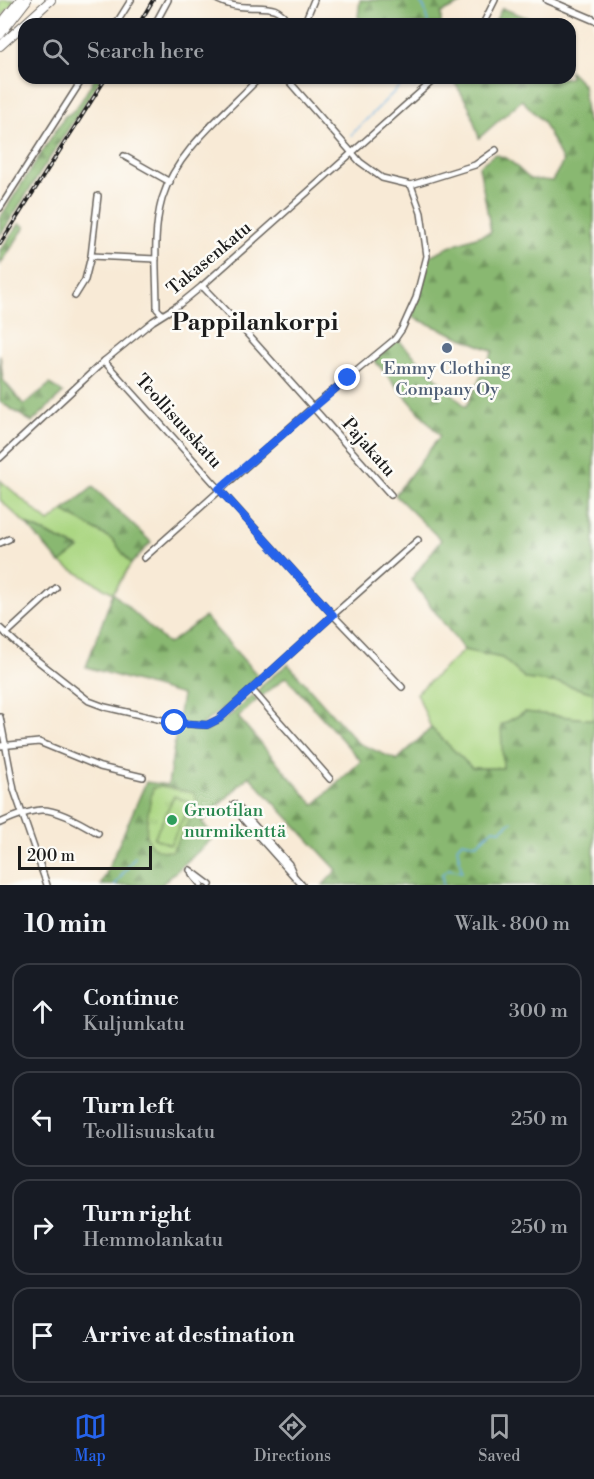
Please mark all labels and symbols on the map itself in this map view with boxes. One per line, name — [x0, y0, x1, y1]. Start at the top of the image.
street label: Takasenkatu — [162, 216, 257, 300]
district label: Pappilankorpi — [172, 308, 339, 338]
marker: Emmy Clothing Company Oy — [440, 341, 454, 355]
place label: Emmy Clothing Company Oy — [383, 357, 511, 401]
route end — [334, 364, 360, 390]
street label: Teollisuuskatu — [130, 369, 227, 474]
street label: Pajakatu — [337, 413, 401, 482]
route start — [161, 709, 187, 735]
place label: Gruotilan nurmikenttä — [184, 799, 287, 843]
marker: Gruotilan nurmikenttä — [165, 813, 179, 827]
scale bar — [18, 843, 152, 870]

